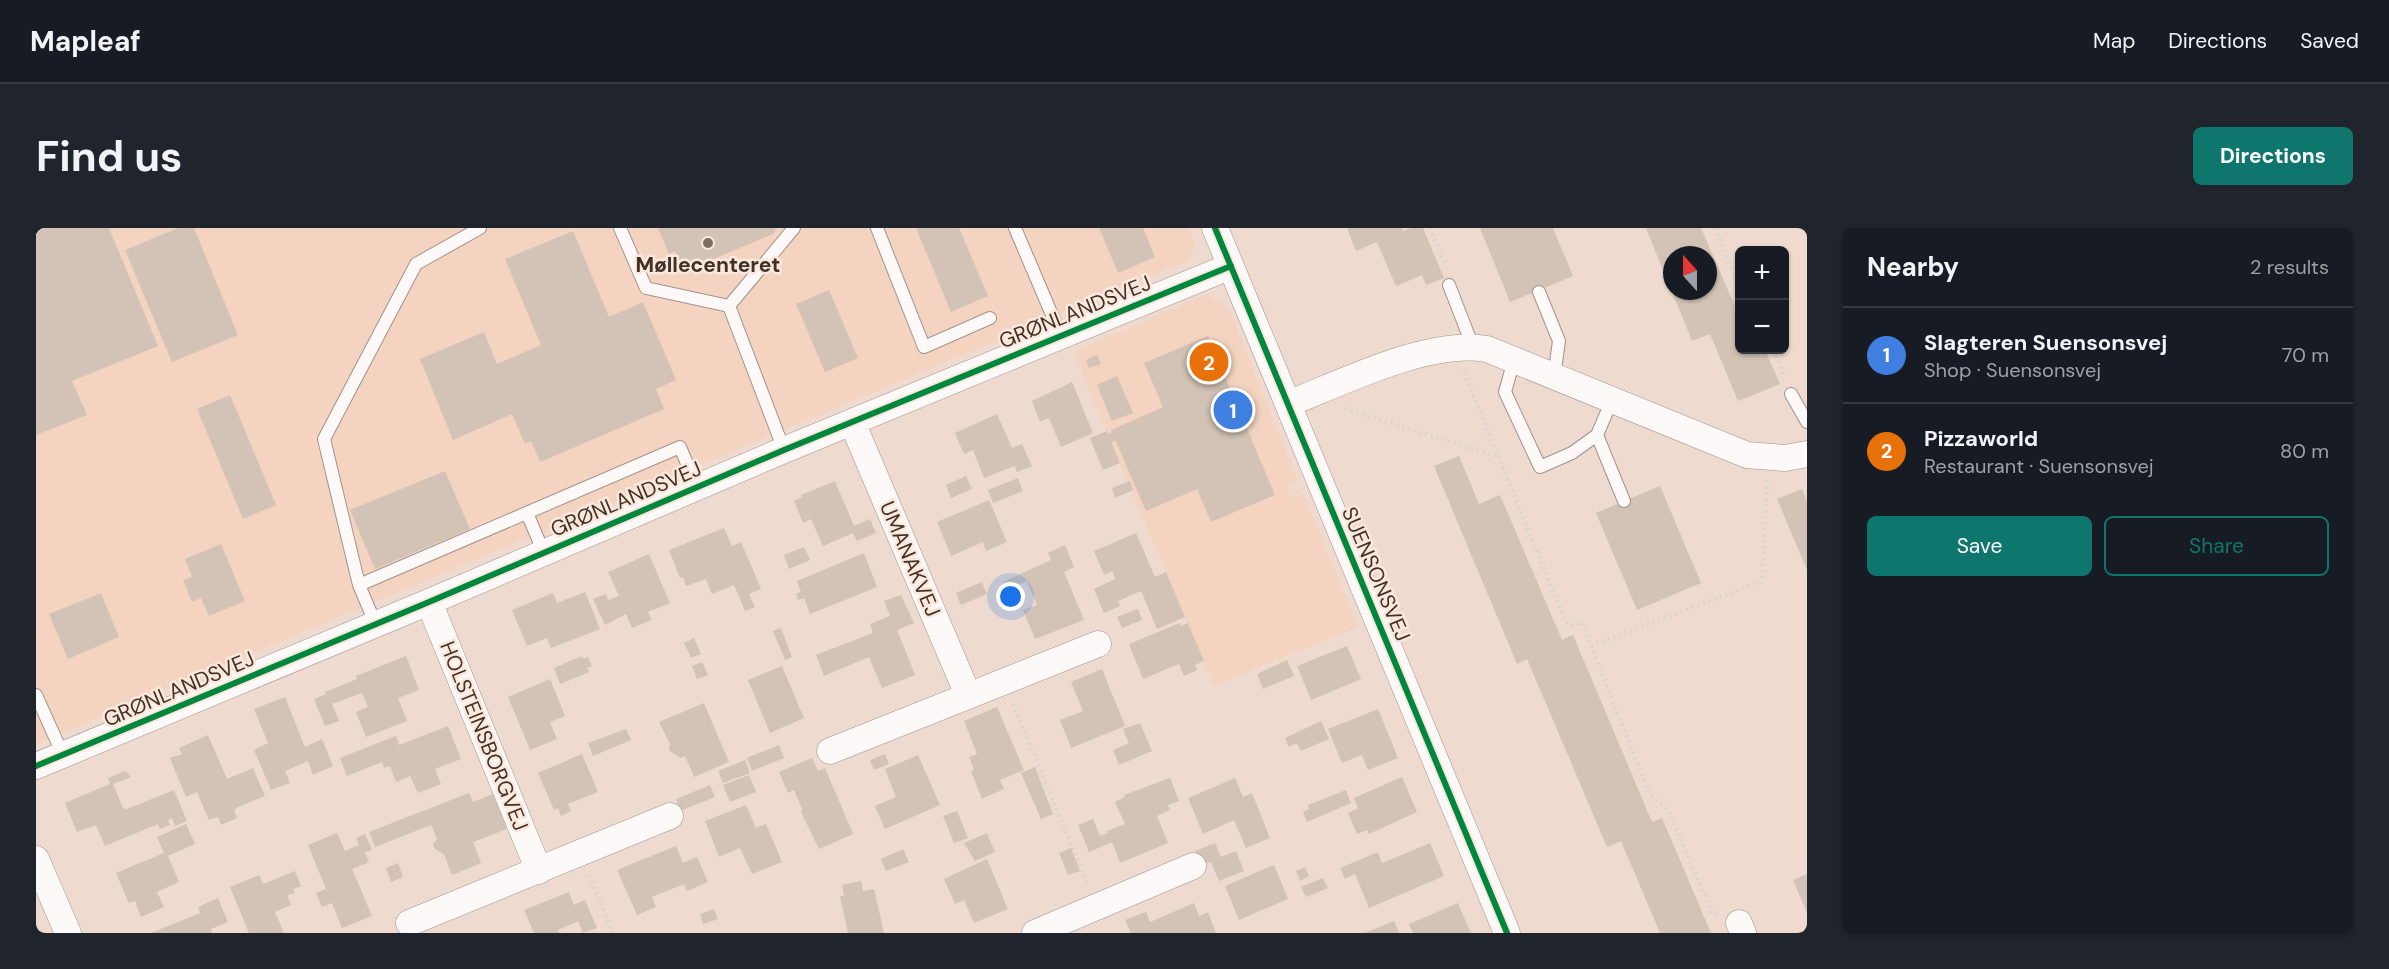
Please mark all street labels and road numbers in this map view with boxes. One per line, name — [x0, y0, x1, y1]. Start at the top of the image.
street label: GRØNLANDSVEJ — [995, 269, 1155, 355]
street label: GRØNLANDSVEJ — [546, 455, 706, 543]
street label: UMANAKVEJ — [873, 497, 947, 621]
street label: SUENSONSVEJ — [1335, 503, 1417, 645]
street label: HOLSTEINSBORGVEJ — [433, 637, 535, 835]
street label: GRØNLANDSVEJ — [99, 645, 259, 733]

